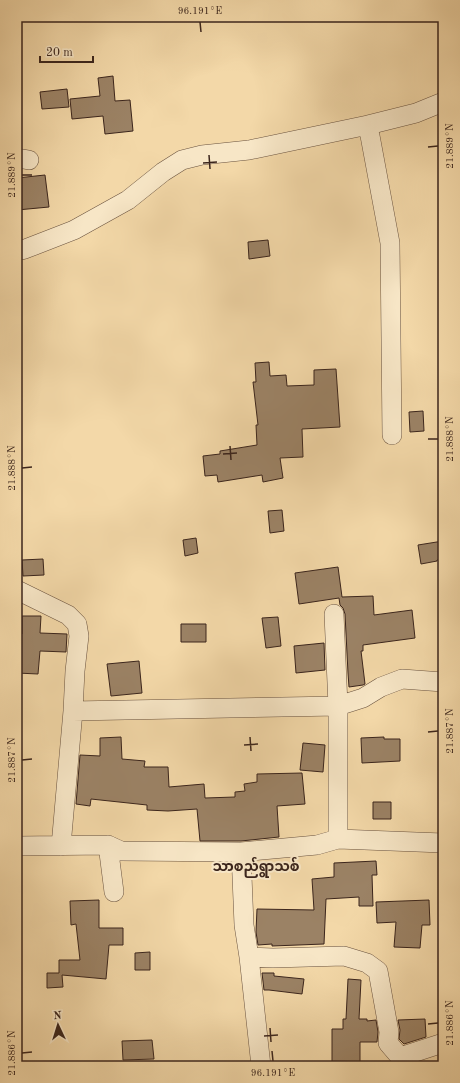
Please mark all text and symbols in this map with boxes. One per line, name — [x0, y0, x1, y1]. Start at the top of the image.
text: 96.191°E — [178, 6, 222, 16]
scale bar — [40, 38, 93, 64]
text: 20 m — [46, 47, 73, 59]
text: 21.889°N — [445, 123, 455, 169]
text: 21.889°N — [7, 152, 17, 198]
text: 21.888°N — [445, 416, 455, 462]
text: 21.888°N — [7, 445, 17, 491]
text: 21.887°N — [445, 708, 455, 754]
text: 21.887°N — [7, 737, 17, 783]
district label: သာစည်ရွာသစ် — [212, 856, 300, 878]
text: 21.886°N — [445, 1000, 455, 1046]
north arrow — [38, 1005, 78, 1045]
text: N — [53, 1011, 63, 1022]
text: 21.886°N — [7, 1030, 17, 1076]
text: 96.191°E — [251, 1068, 295, 1078]

